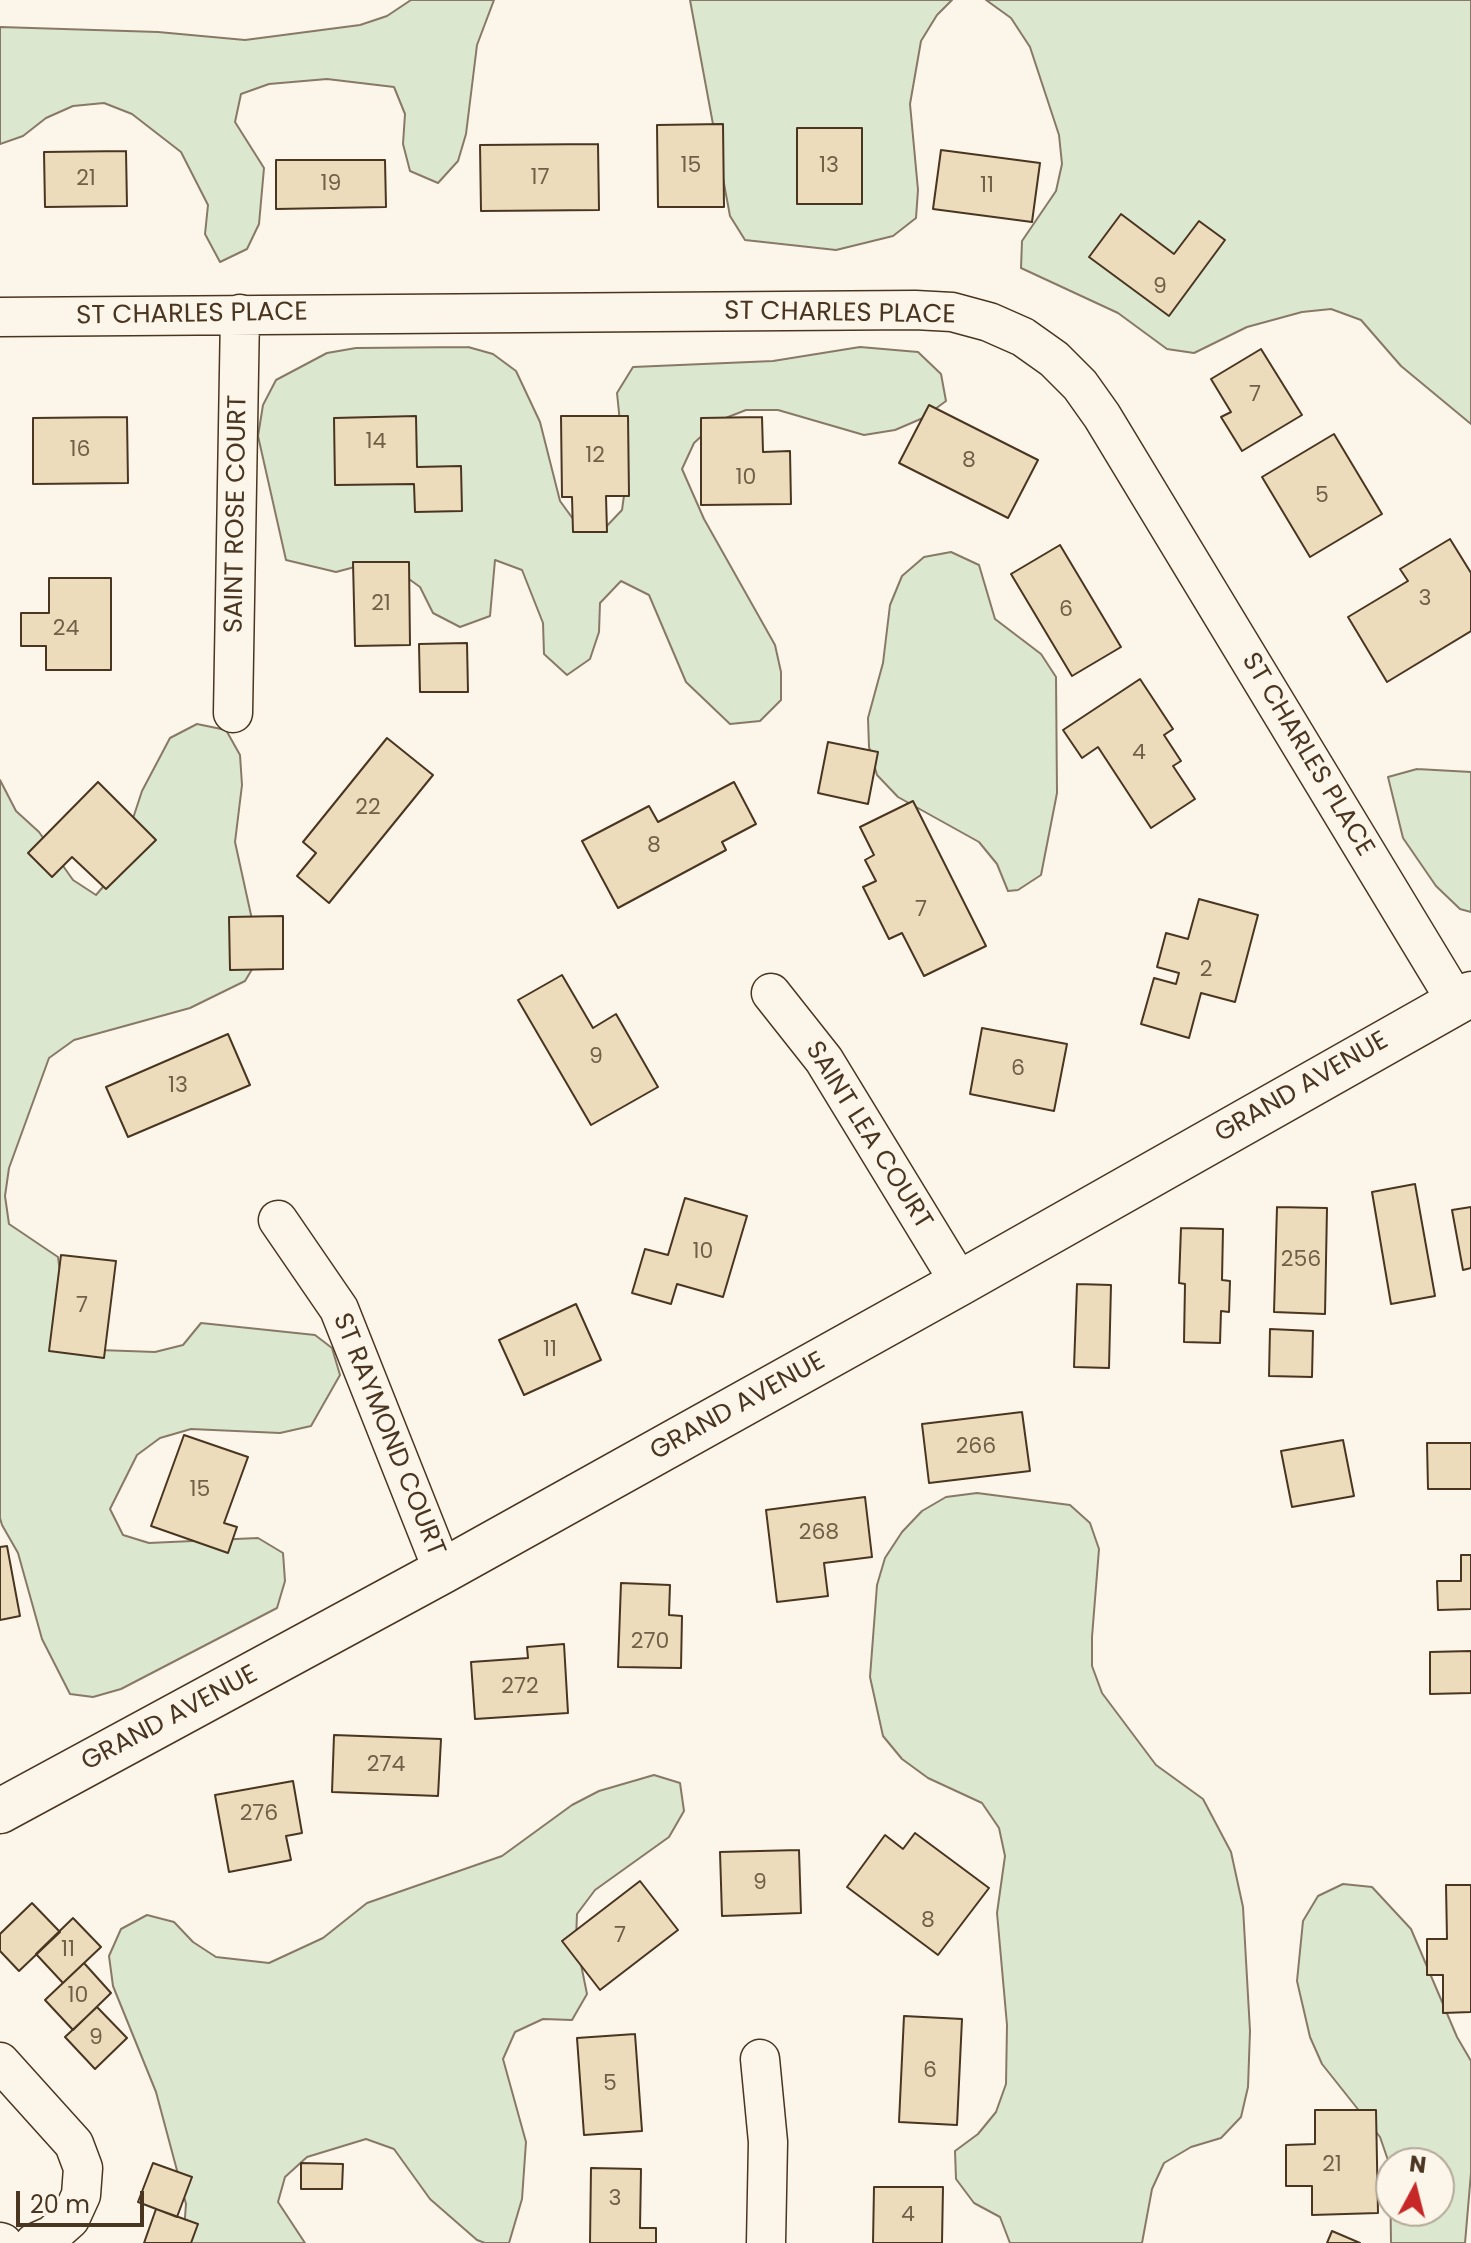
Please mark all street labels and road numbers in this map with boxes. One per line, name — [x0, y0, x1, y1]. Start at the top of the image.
street label: ST CHARLES PLACE — [724, 296, 956, 332]
street label: ST CHARLES PLACE — [76, 297, 308, 333]
street label: SAINT ROSE COURT — [219, 395, 255, 633]
street label: ST CHARLES PLACE — [1234, 648, 1380, 862]
street label: GRAND AVENUE — [1210, 1026, 1394, 1150]
street label: SAINT LEA COURT — [798, 1036, 938, 1236]
street label: ST RAYMOND COURT — [325, 1309, 451, 1561]
street label: GRAND AVENUE — [645, 1346, 831, 1468]
street label: GRAND AVENUE — [77, 1660, 263, 1778]

